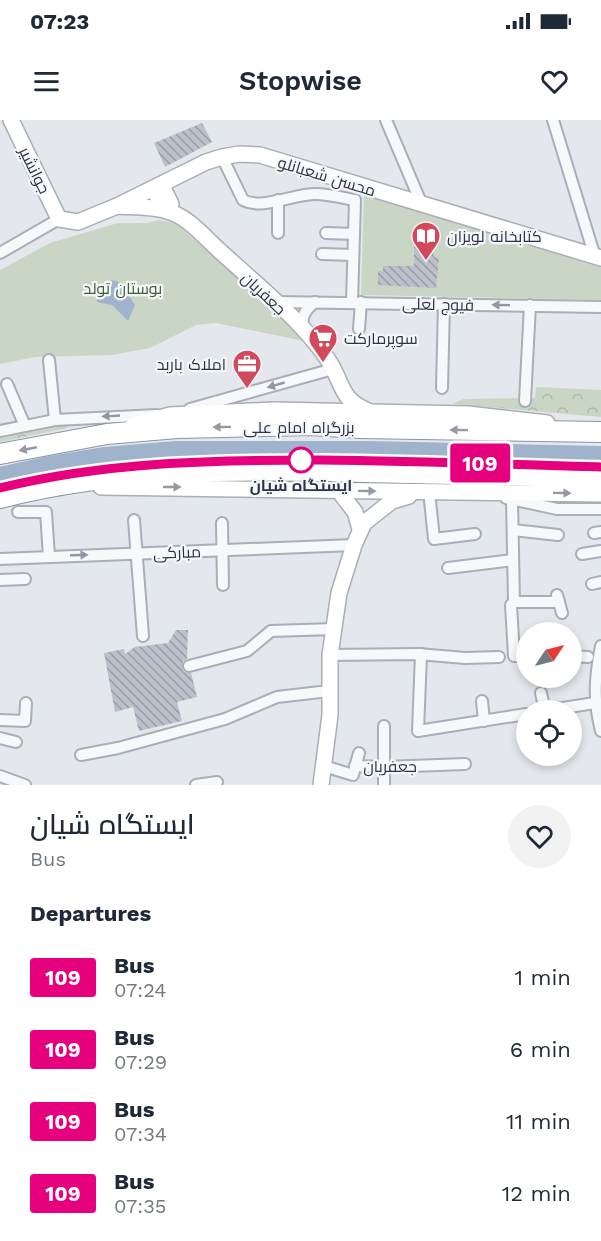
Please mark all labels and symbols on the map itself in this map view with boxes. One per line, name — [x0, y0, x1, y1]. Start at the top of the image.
street label: جوانشیر — [15, 143, 54, 197]
street label: محسن شعبانلو — [275, 153, 378, 201]
library icon: کتابخانه لویزان — [410, 220, 442, 262]
place label: کتابخانه لویزان — [447, 227, 542, 247]
street label: جعفریان — [237, 268, 290, 319]
park label: بوستان تولد — [84, 279, 162, 299]
street label: فیوج لعلی — [402, 294, 474, 317]
one-way arrow — [491, 300, 510, 310]
supermarket icon: سوپرمارکت — [307, 322, 339, 364]
place label: سوپرمارکت — [344, 329, 418, 350]
office icon: املاک باربد — [231, 348, 263, 390]
place label: املاک باربد — [157, 355, 226, 374]
one-way arrow — [267, 381, 285, 390]
one-way arrow — [102, 412, 121, 421]
street label: بزرگراه امام علی — [243, 418, 355, 439]
one-way arrow — [212, 422, 231, 432]
one-way arrow — [449, 425, 468, 435]
line badge: 109 — [446, 444, 514, 482]
one-way arrow — [19, 445, 38, 454]
marker: ایستگاه شیان — [288, 447, 314, 473]
place label: ایستگاه شیان — [250, 476, 352, 495]
one-way arrow — [162, 482, 181, 492]
one-way arrow — [357, 486, 376, 495]
one-way arrow — [552, 489, 571, 498]
street label: مبارکی — [153, 542, 201, 564]
one-way arrow — [70, 551, 89, 560]
north arrow — [516, 622, 582, 688]
street label: جعفریان — [363, 757, 417, 777]

